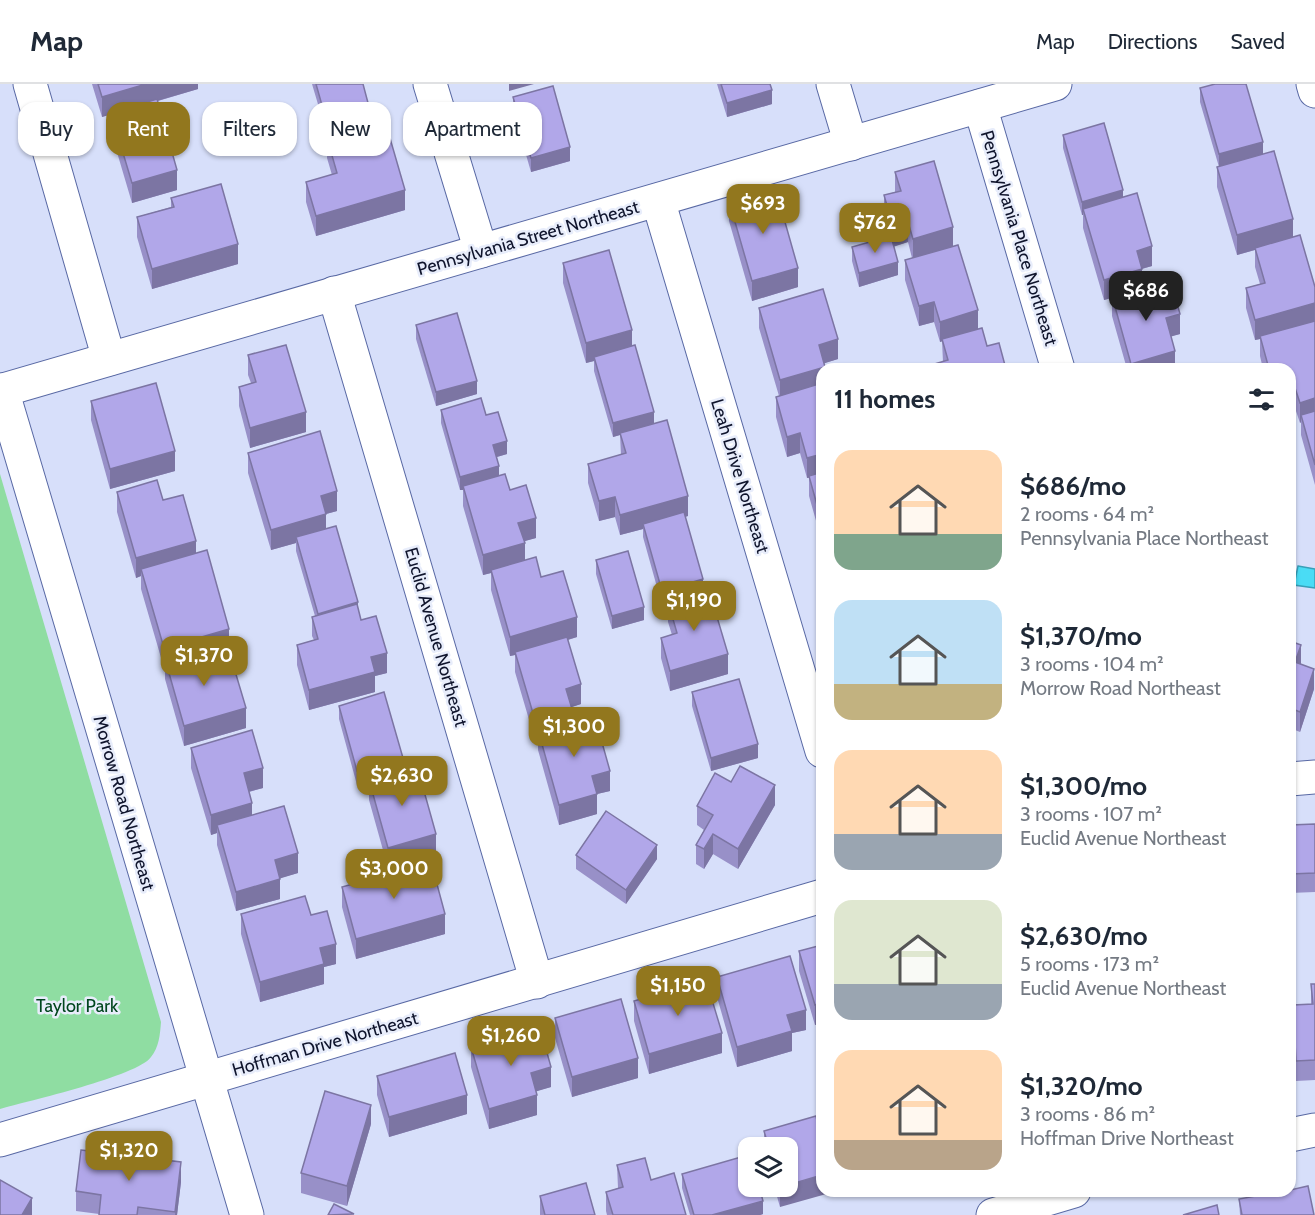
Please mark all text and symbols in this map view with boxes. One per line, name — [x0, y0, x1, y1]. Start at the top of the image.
text: Map — [30, 24, 83, 58]
text: Map — [1036, 29, 1075, 54]
text: Directions — [1108, 29, 1197, 54]
text: Saved — [1230, 29, 1285, 54]
chip: Buy — [18, 102, 94, 156]
chip: Rent — [106, 102, 190, 156]
chip: Filters — [202, 102, 297, 156]
chip: New — [309, 102, 391, 156]
chip: Apartment — [403, 102, 542, 156]
street label: Pennsylvania Place Northeast — [976, 128, 1062, 348]
pin: $693 — [727, 184, 799, 235]
text: $693 — [741, 191, 785, 215]
street label: Pennsylvania Street Northeast — [415, 196, 641, 280]
pin: $762 — [839, 203, 911, 254]
text: $762 — [853, 210, 897, 234]
pin: $686 — [1110, 271, 1182, 322]
text: $686 — [1123, 278, 1169, 302]
text: 11 homes — [834, 383, 935, 415]
icon: filters — [1245, 383, 1278, 416]
street label: Leah Drive Northeast — [706, 396, 774, 556]
text: $686/mo — [1020, 470, 1126, 502]
icon: home — [882, 474, 954, 546]
text: 2 rooms · 64 m² — [1020, 502, 1154, 526]
text: Pennsylvania Place Northeast — [1020, 526, 1268, 550]
street label: Euclid Avenue Northeast — [400, 545, 472, 729]
pin: $1,190 — [645, 581, 743, 632]
text: $1,190 — [666, 588, 722, 612]
text: $1,370/mo — [1020, 620, 1142, 652]
icon: home — [882, 624, 954, 696]
pin: $1,370 — [155, 636, 253, 687]
text: $1,370 — [175, 643, 233, 667]
text: 3 rooms · 104 m² — [1020, 652, 1164, 676]
text: Morrow Road Northeast — [1020, 676, 1221, 700]
pin: $1,300 — [525, 707, 623, 758]
street label: Morrow Road Northeast — [89, 713, 159, 893]
text: $1,300 — [543, 714, 605, 738]
pin: $2,630 — [353, 756, 451, 807]
text: $2,630 — [371, 763, 433, 787]
text: $1,300/mo — [1020, 770, 1147, 802]
icon: home — [882, 774, 954, 846]
text: 3 rooms · 107 m² — [1020, 802, 1162, 826]
text: Euclid Avenue Northeast — [1020, 826, 1226, 850]
pin: $3,000 — [345, 849, 443, 900]
text: $3,000 — [359, 856, 429, 880]
text: $2,630/mo — [1020, 920, 1148, 952]
icon: home — [882, 924, 954, 996]
text: 5 rooms · 173 m² — [1020, 952, 1159, 976]
pin: $1,150 — [629, 966, 727, 1017]
text: $1,150 — [650, 973, 706, 997]
text: Euclid Avenue Northeast — [1020, 976, 1226, 1000]
park label: Taylor Park — [36, 995, 119, 1017]
street label: Hoffman Drive Northeast — [230, 1007, 420, 1081]
pin: $1,260 — [462, 1016, 560, 1067]
text: $1,260 — [481, 1023, 541, 1047]
text: $1,320/mo — [1020, 1070, 1143, 1102]
icon: home — [882, 1074, 954, 1146]
text: 3 rooms · 86 m² — [1020, 1102, 1155, 1126]
text: Hoffman Drive Northeast — [1020, 1126, 1234, 1150]
pin: $1,320 — [80, 1131, 178, 1182]
map controls — [738, 1137, 798, 1197]
button: layers — [738, 1137, 798, 1197]
text: $1,320 — [99, 1138, 159, 1162]

